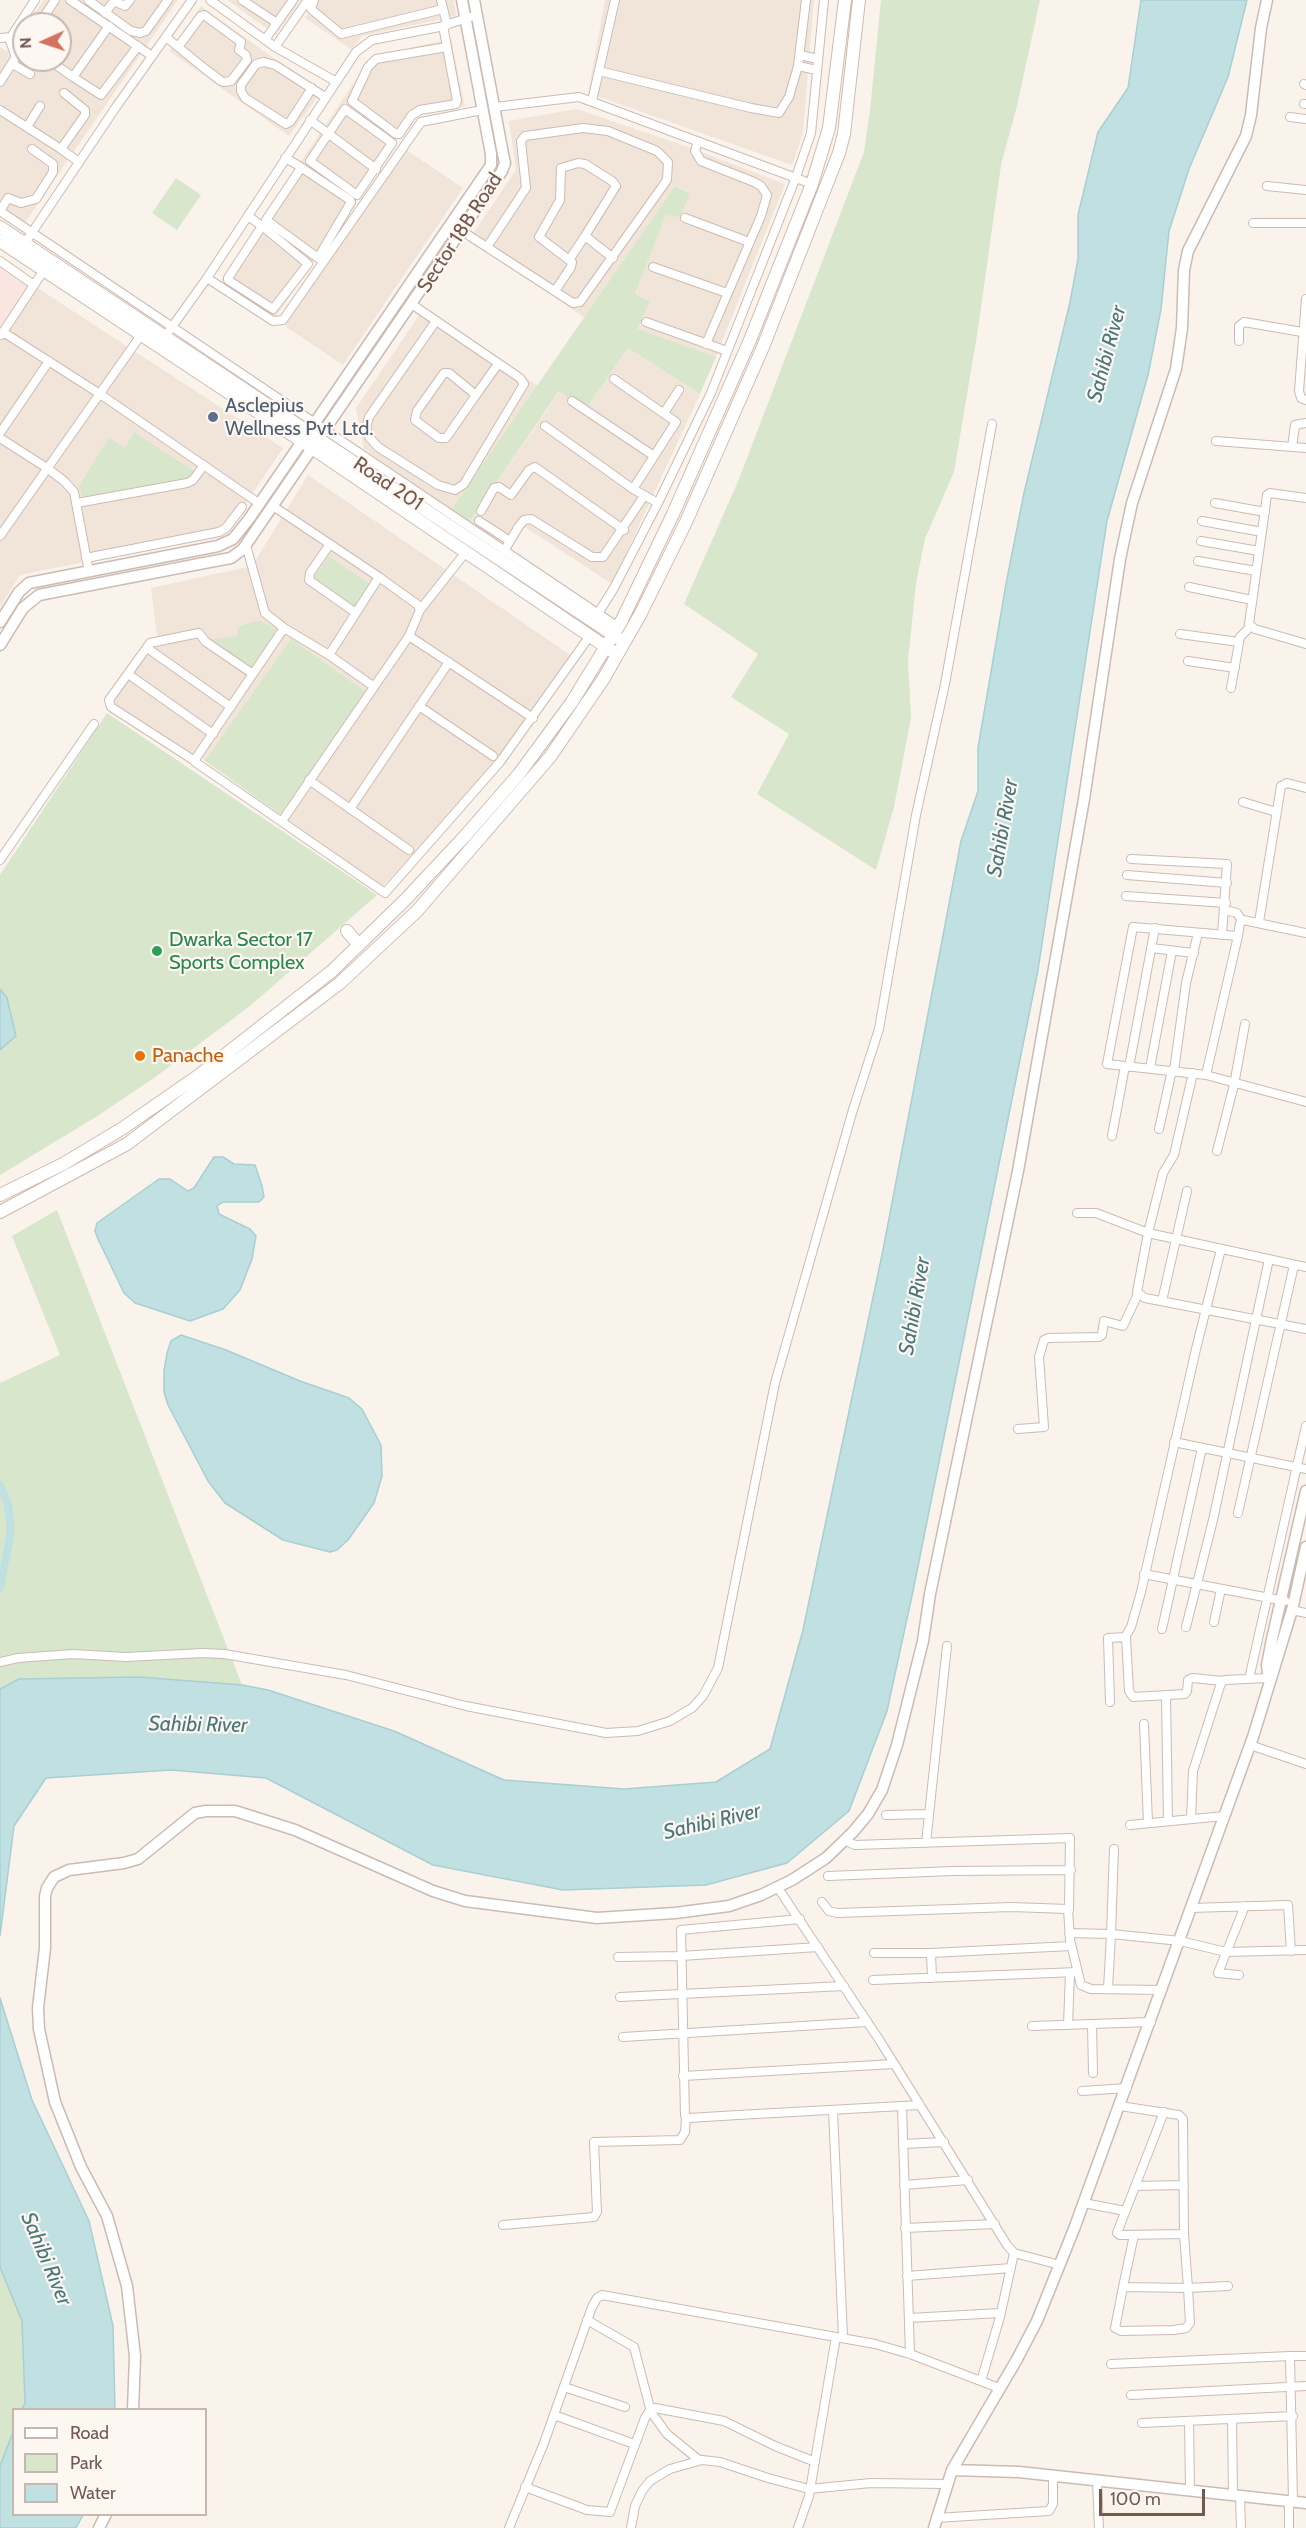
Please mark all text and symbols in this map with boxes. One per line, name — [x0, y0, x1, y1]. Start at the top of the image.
north arrow — [12, 12, 72, 72]
text: N — [16, 37, 35, 49]
street label: Sector 18B Road — [412, 169, 508, 297]
water label: Sahibi River — [1082, 303, 1132, 405]
place label: Asclepius Wellness Pvt. Ltd. — [225, 394, 373, 441]
marker: Asclepius Wellness Pvt. Ltd. — [206, 410, 220, 424]
street label: Road 201 — [349, 452, 427, 516]
water label: Sahibi River — [982, 777, 1024, 879]
place label: Dwarka Sector 17 Sports Complex — [169, 928, 313, 975]
marker: Dwarka Sector 17 Sports Complex — [150, 944, 164, 958]
place label: Panache — [152, 1044, 224, 1068]
marker: Panache — [133, 1049, 147, 1063]
water label: Sahibi River — [894, 1255, 936, 1357]
water label: Sahibi River — [148, 1712, 248, 1738]
water label: Sahibi River — [661, 1799, 763, 1845]
water label: Sahibi River — [15, 2209, 77, 2309]
legend — [12, 2408, 207, 2516]
text: Road — [70, 2422, 109, 2444]
text: Park — [70, 2452, 102, 2474]
scale bar — [1102, 2477, 1208, 2515]
text: Water — [70, 2482, 116, 2504]
text: 100 m — [1110, 2488, 1161, 2510]

